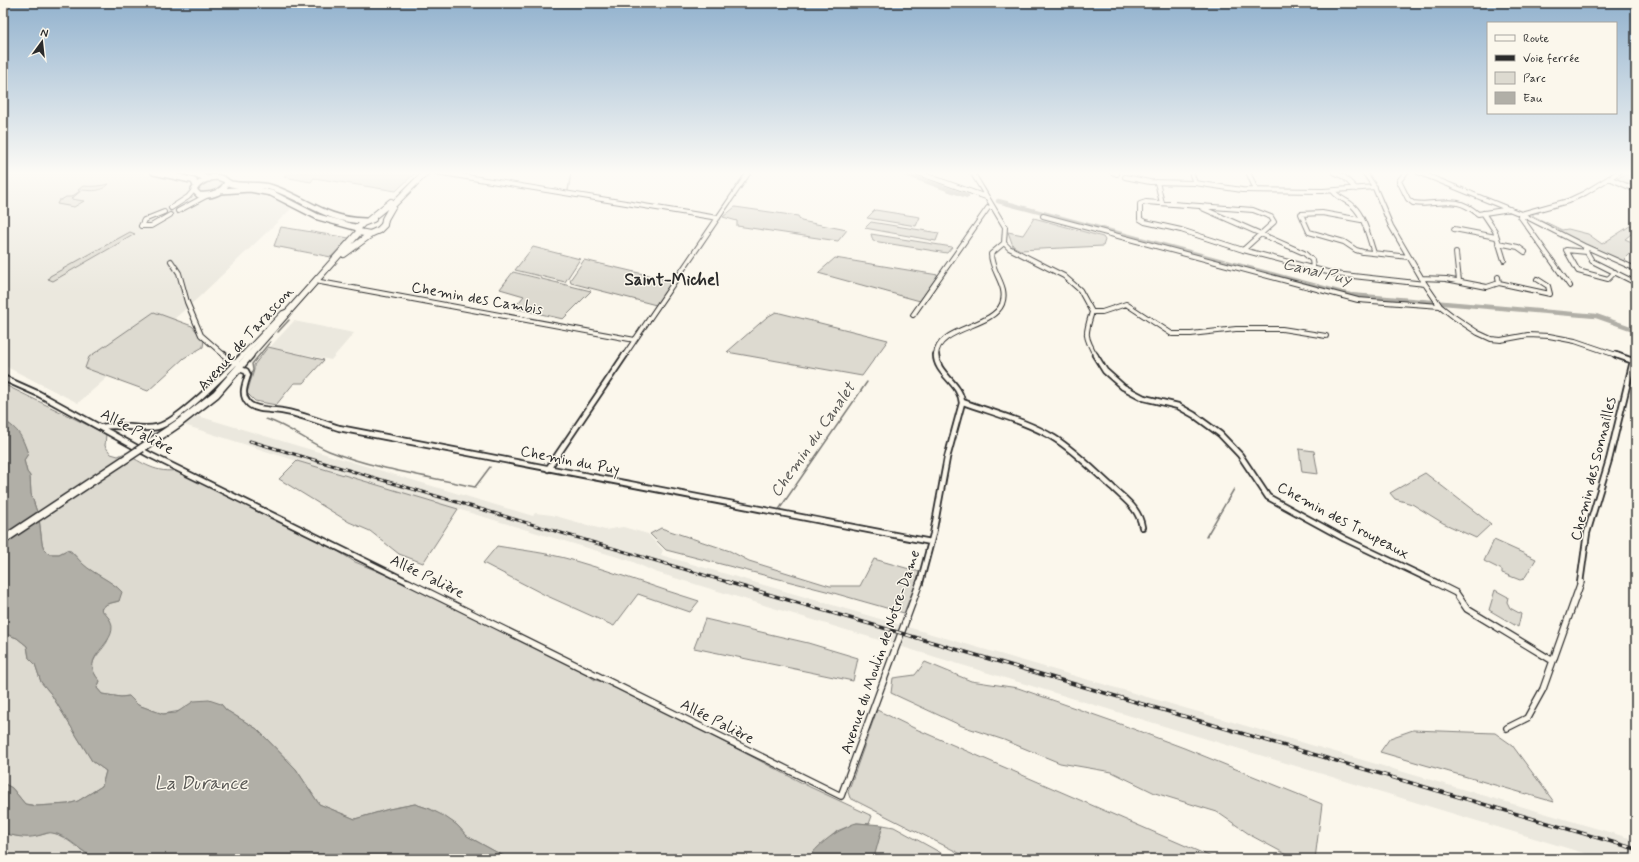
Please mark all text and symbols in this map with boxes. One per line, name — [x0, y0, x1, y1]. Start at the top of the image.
north arrow — [22, 22, 62, 62]
legend — [1487, 22, 1617, 114]
text: N — [39, 26, 50, 41]
text: Route — [1523, 31, 1549, 47]
text: Voie ferrée — [1523, 51, 1580, 67]
text: Parc — [1523, 71, 1546, 87]
text: Eau — [1523, 91, 1543, 107]
water label: Canal Puy — [1280, 253, 1355, 291]
district label: Saint-Michel — [624, 269, 720, 291]
street label: Chemin des Cambis — [410, 278, 545, 320]
street label: Avenue de Tarascon — [194, 282, 298, 396]
water label: Chemin du Canalet — [766, 377, 862, 501]
street label: Chemin des Sonnailles — [1566, 395, 1622, 543]
street label: Allée Palière — [97, 404, 177, 460]
street label: Chemin du Puy — [518, 442, 622, 480]
street label: Chemin des Troupeaux — [1274, 478, 1413, 564]
street label: Avenue du Moulin de Notre-Dame — [837, 547, 925, 757]
street label: Allée Palière — [387, 550, 467, 604]
street label: Allée Palière — [677, 695, 757, 749]
water label: La Durance — [154, 771, 248, 796]

